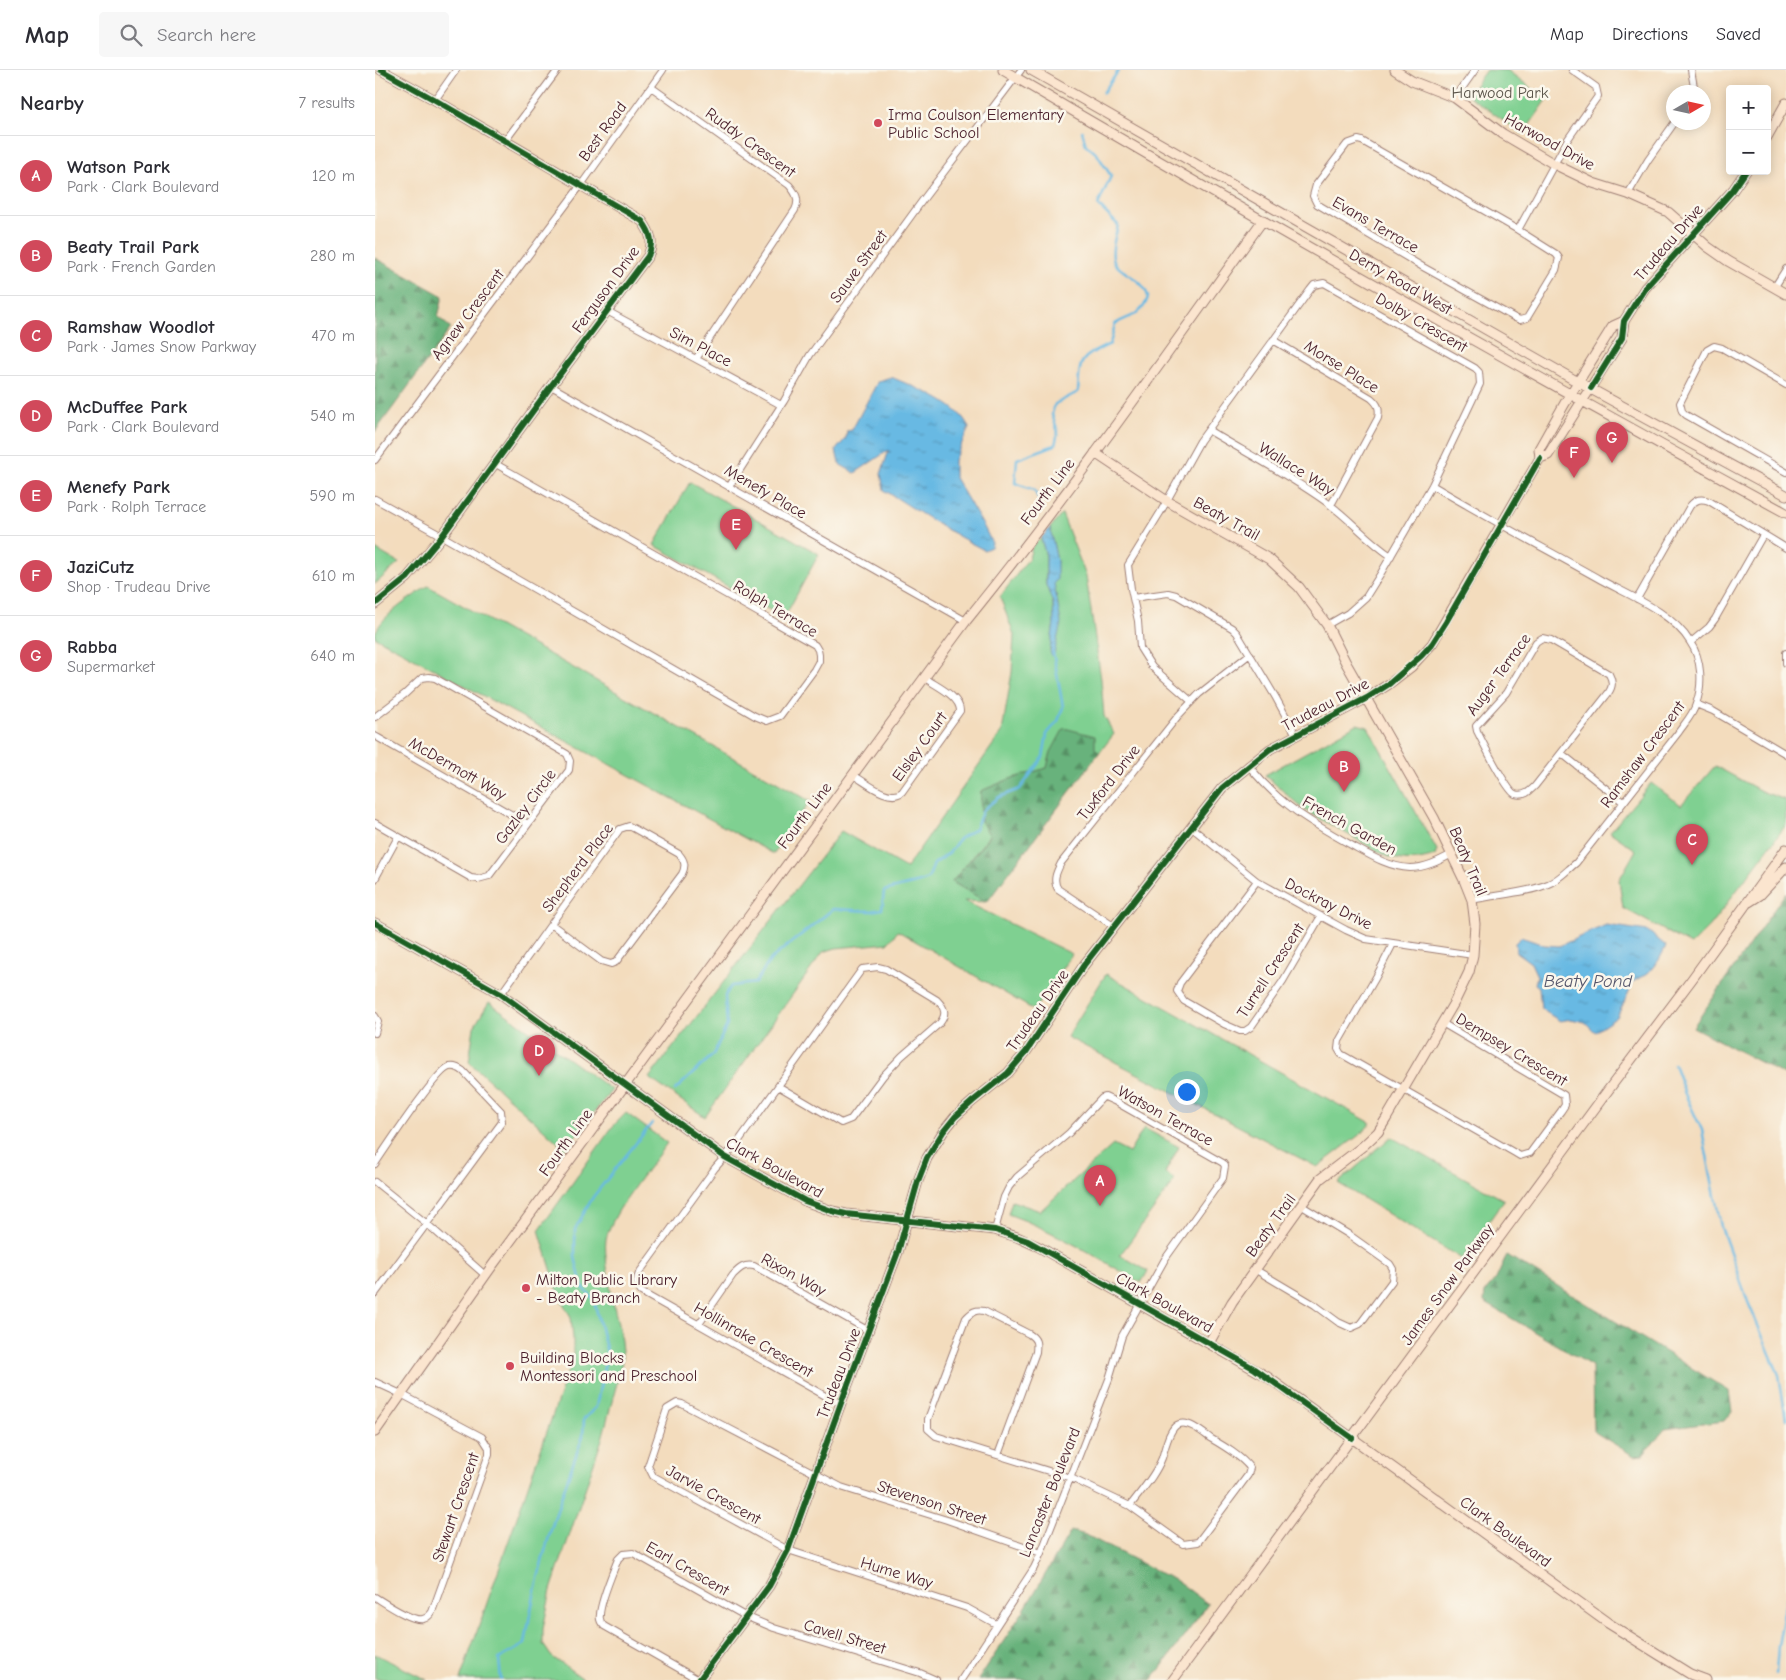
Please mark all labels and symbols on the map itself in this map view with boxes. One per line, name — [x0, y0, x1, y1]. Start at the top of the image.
park label: Harwood Park — [1452, 84, 1549, 102]
north arrow — [1666, 85, 1711, 130]
street label: Best Road — [575, 98, 630, 165]
street label: Ruddy Crescent — [702, 104, 799, 182]
place label: Irma Coulson Elementary Public School — [888, 106, 1065, 142]
street label: Harwood Drive — [1501, 110, 1598, 174]
marker: Irma Coulson Elementary Public School — [872, 117, 884, 129]
street label: Evans Terrace — [1329, 193, 1422, 257]
street label: Trudeau Drive — [1631, 201, 1707, 285]
street label: Sauve Street — [827, 227, 891, 306]
street label: Ferguson Drive — [568, 243, 643, 336]
street label: Derry Road West — [1346, 245, 1455, 319]
street label: Agnew Crescent — [428, 265, 508, 364]
street label: Dolby Crescent — [1373, 289, 1471, 357]
street label: Sim Place — [667, 323, 735, 371]
street label: Morse Place — [1301, 337, 1382, 397]
pin: G — [1596, 422, 1628, 463]
pin: F — [1558, 437, 1590, 478]
street label: Wallace Way — [1255, 439, 1338, 500]
street label: Fourth Line — [1017, 455, 1079, 528]
street label: Menefy Place — [721, 461, 810, 523]
street label: Beaty Trail — [1190, 493, 1263, 544]
pin: E — [720, 509, 752, 550]
street label: Rolph Terrace — [730, 577, 821, 641]
street label: Auger Terrace — [1463, 630, 1535, 719]
street label: Trudeau Drive — [1279, 674, 1372, 735]
street label: Ramshaw Crescent — [1597, 697, 1689, 811]
street label: Elsley Court — [889, 708, 951, 785]
street label: McDermott Way — [405, 734, 510, 805]
street label: Tuxford Drive — [1074, 741, 1144, 824]
pin: B — [1328, 751, 1360, 792]
street label: Gazley Circle — [492, 766, 560, 848]
street label: Fourth Line — [774, 779, 836, 852]
street label: French Garden — [1299, 793, 1400, 859]
street label: Shepherd Place — [539, 820, 617, 916]
street label: Beaty Trail — [1446, 824, 1491, 899]
pin: C — [1676, 824, 1708, 865]
street label: Dockray Drive — [1282, 874, 1375, 934]
street label: Turrell Crescent — [1234, 920, 1308, 1021]
street label: Trudeau Drive — [1003, 966, 1073, 1055]
water label: Beaty Pond — [1544, 971, 1633, 992]
street label: Dempsey Crescent — [1453, 1010, 1571, 1090]
pin: D — [523, 1035, 555, 1076]
your location — [1174, 1079, 1200, 1105]
street label: Watson Terrace — [1115, 1082, 1216, 1150]
street label: Fourth Line — [536, 1106, 596, 1180]
street label: Clark Boulevard — [723, 1134, 826, 1202]
pin: A — [1084, 1165, 1116, 1206]
street label: Beaty Trail — [1242, 1191, 1300, 1260]
street label: James Snow Parkway — [1398, 1220, 1498, 1349]
street label: Rixon Way — [758, 1250, 830, 1300]
street label: Clark Boulevard — [1113, 1269, 1216, 1337]
place label: Milton Public Library - Beaty Branch — [536, 1271, 678, 1307]
marker: Milton Public Library - Beaty Branch — [520, 1282, 532, 1294]
street label: Hollinrake Crescent — [691, 1299, 816, 1381]
street label: Trudeau Drive — [813, 1326, 864, 1421]
place label: Building Blocks Montessori and Preschool — [520, 1349, 697, 1385]
marker: Building Blocks Montessori and Preschool — [504, 1360, 516, 1372]
street label: Lancaster Boulevard — [1016, 1425, 1084, 1560]
street label: Stewart Crescent — [429, 1450, 483, 1564]
street label: Jarvie Crescent — [663, 1461, 764, 1528]
street label: Stevenson Street — [875, 1477, 989, 1529]
street label: Clark Boulevard — [1456, 1493, 1554, 1571]
street label: Earl Crescent — [643, 1538, 733, 1600]
street label: Hume Way — [858, 1553, 936, 1593]
street label: Cavell Street — [801, 1616, 888, 1658]

